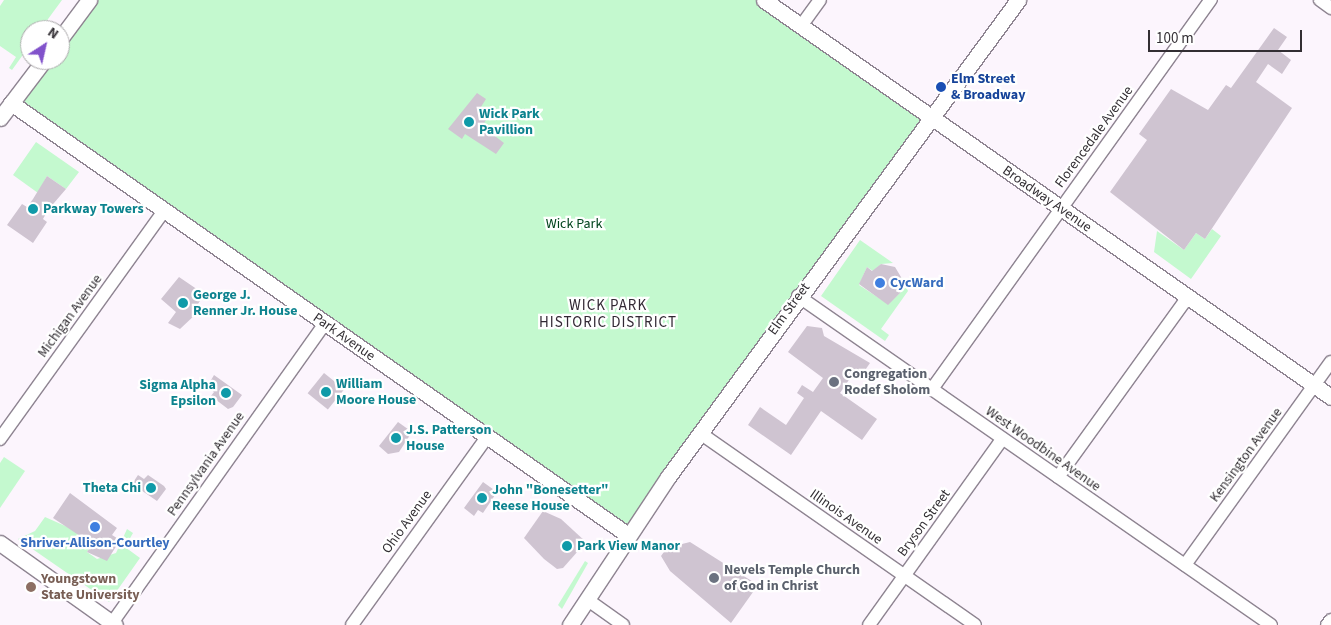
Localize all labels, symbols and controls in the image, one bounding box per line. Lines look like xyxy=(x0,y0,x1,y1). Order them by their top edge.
north arrow xyxy=(20,20,70,70)
scale bar xyxy=(1151,20,1305,52)
text: N xyxy=(43,23,63,44)
text: 100 m xyxy=(1156,28,1194,49)
place label: Elm Street & Broadway xyxy=(951,71,1025,104)
marker: Elm Street & Broadway xyxy=(935,81,947,93)
street label: Florencedale Avenue xyxy=(1051,83,1137,191)
place label: Wick Park Pavillion xyxy=(479,106,540,138)
marker: Wick Park Pavillion xyxy=(463,116,475,128)
street label: Broadway Avenue xyxy=(999,162,1095,236)
place label: Parkway Towers xyxy=(43,201,144,217)
marker: Parkway Towers xyxy=(27,203,39,215)
park label: Wick Park xyxy=(546,216,602,232)
street label: Michigan Avenue xyxy=(34,271,106,361)
place label: CycWard xyxy=(890,275,944,291)
marker: CycWard xyxy=(874,277,886,289)
street label: Elm Street xyxy=(764,280,814,338)
place label: George J. Renner Jr. House xyxy=(193,287,297,320)
district label: WICK PARK HISTORIC DISTRICT xyxy=(537,296,679,331)
marker: George J. Renner Jr. House xyxy=(177,297,189,309)
street label: Park Avenue xyxy=(310,309,378,365)
place label: Congregation Rodef Sholom xyxy=(844,366,930,398)
place label: William Moore House xyxy=(336,376,416,408)
marker: Congregation Rodef Sholom xyxy=(828,376,840,388)
place label: Sigma Alpha Epsilon xyxy=(139,377,216,410)
marker: William Moore House xyxy=(320,386,332,398)
marker: Sigma Alpha Epsilon xyxy=(220,387,232,399)
street label: West Woodbine Avenue xyxy=(982,403,1104,495)
street label: Kensington Avenue xyxy=(1206,405,1286,505)
street label: Pennsylvania Avenue xyxy=(164,409,248,519)
place label: J.S. Patterson House xyxy=(406,422,492,454)
marker: J.S. Patterson House xyxy=(390,432,402,444)
place label: Theta Chi xyxy=(83,480,141,496)
marker: Theta Chi xyxy=(145,482,157,494)
place label: John "Bonesetter" Reese House xyxy=(492,482,609,514)
street label: Illinois Avenue xyxy=(806,486,886,548)
street label: Bryson Street xyxy=(894,486,954,560)
street label: Ohio Avenue xyxy=(378,487,436,557)
marker: John "Bonesetter" Reese House xyxy=(476,492,488,504)
marker: Shriver-Allison-Courtley xyxy=(89,521,101,533)
place label: Shriver-Allison-Courtley xyxy=(20,535,170,551)
place label: Park View Manor xyxy=(577,538,680,554)
marker: Park View Manor xyxy=(561,540,573,552)
place label: Nevels Temple Church of God in Christ xyxy=(724,562,860,594)
place label: Youngstown State University xyxy=(41,571,140,604)
marker: Nevels Temple Church of God in Christ xyxy=(708,572,720,584)
marker: Youngstown State University xyxy=(25,581,37,593)

